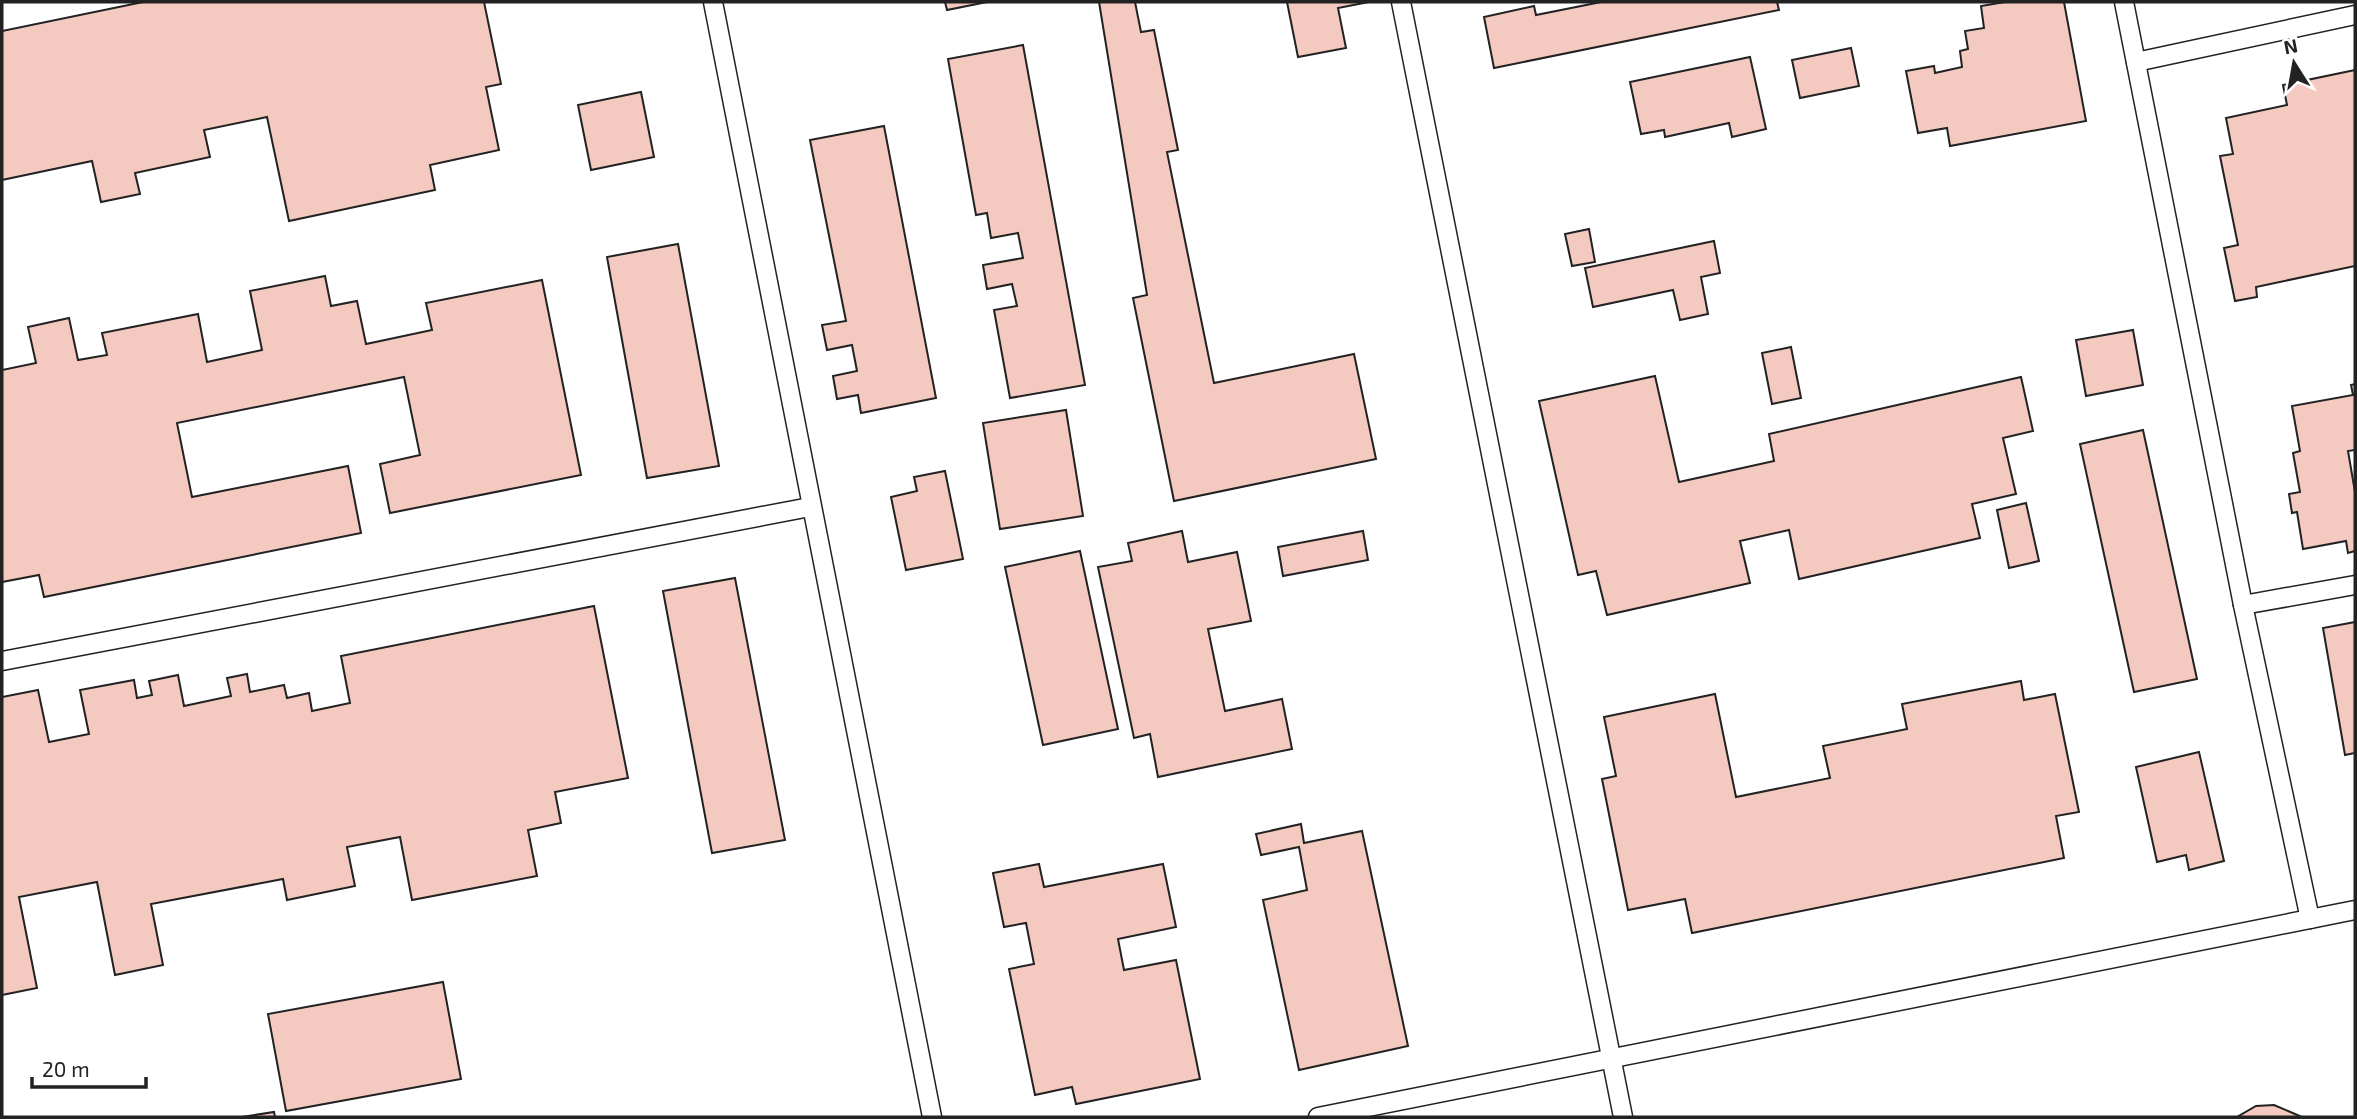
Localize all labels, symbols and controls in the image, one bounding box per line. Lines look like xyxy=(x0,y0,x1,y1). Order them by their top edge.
north arrow xyxy=(2259,28,2329,98)
text: N xyxy=(2282,33,2300,58)
scale bar xyxy=(32,1046,145,1090)
text: 20 m xyxy=(42,1056,90,1081)

